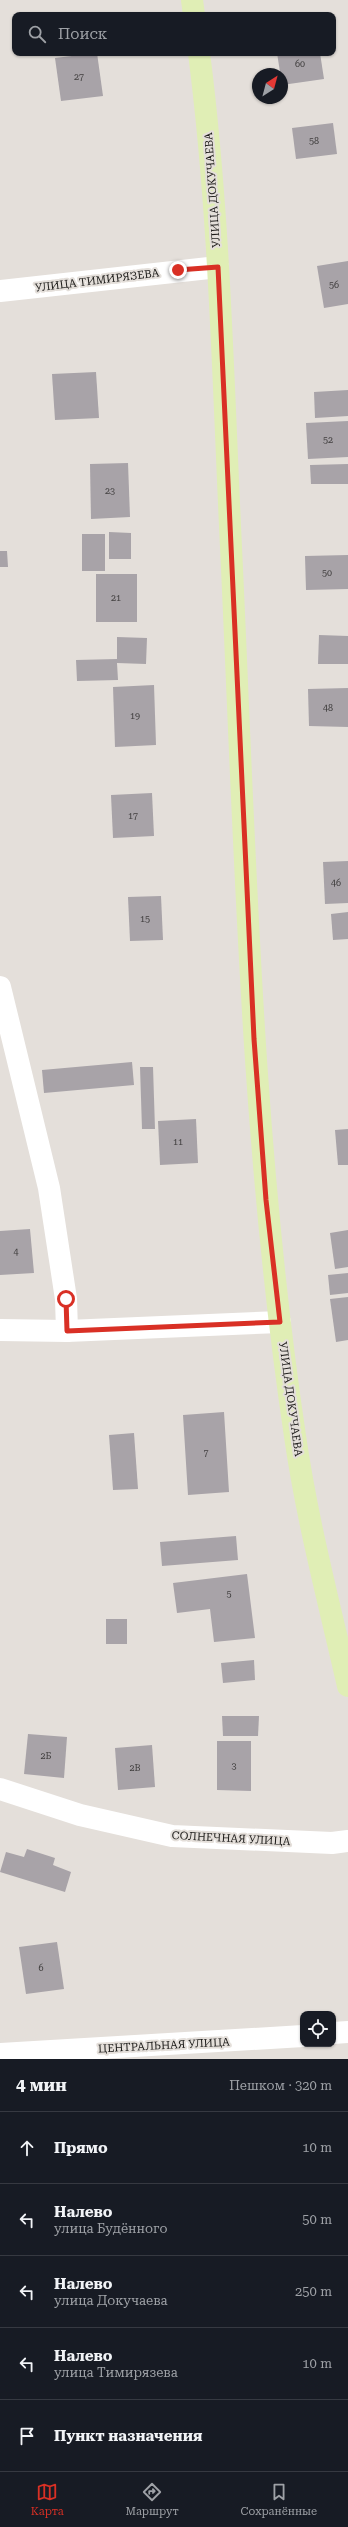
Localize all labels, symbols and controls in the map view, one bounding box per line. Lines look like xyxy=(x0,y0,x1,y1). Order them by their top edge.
search box xyxy=(12,12,336,56)
icon: search xyxy=(26,23,48,45)
text: Поиск xyxy=(58,25,107,43)
house number: 60 xyxy=(295,59,305,69)
north arrow xyxy=(252,68,288,104)
house number: 27 xyxy=(74,72,84,82)
street label: УЛИЦА ДОКУЧАЕВА xyxy=(202,131,223,248)
house number: 58 xyxy=(309,136,319,146)
route end xyxy=(169,261,187,279)
street label: УЛИЦА ТИМИРЯЗЕВА xyxy=(34,266,160,295)
house number: 56 xyxy=(329,280,339,290)
house number: 52 xyxy=(323,435,333,445)
house number: 23 xyxy=(105,486,115,496)
house number: 50 xyxy=(322,568,332,578)
house number: 21 xyxy=(111,593,121,603)
house number: 48 xyxy=(323,703,333,713)
house number: 19 xyxy=(130,711,140,721)
house number: 17 xyxy=(128,811,138,821)
house number: 46 xyxy=(331,878,341,888)
house number: 15 xyxy=(140,914,150,924)
house number: 11 xyxy=(173,1137,183,1147)
house number: 4 xyxy=(13,1247,19,1257)
route start xyxy=(57,1290,75,1308)
street label: УЛИЦА ДОКУЧАЕВА xyxy=(276,1341,305,1458)
house number: 7 xyxy=(203,1448,209,1458)
house number: 5 xyxy=(226,1589,232,1599)
house number: 2Б xyxy=(41,1751,52,1761)
house number: 3 xyxy=(231,1761,237,1771)
house number: 2В xyxy=(129,1763,141,1773)
street label: СОЛНЕЧНАЯ УЛИЦА xyxy=(171,1829,291,1848)
house number: 6 xyxy=(38,1963,44,1973)
map controls xyxy=(300,2011,336,2047)
button: locate xyxy=(300,2011,336,2047)
street label: ЦЕНТРАЛЬНАЯ УЛИЦА xyxy=(98,2036,231,2055)
text: 4 мин xyxy=(16,2075,67,2095)
text: Пешком · 320 m xyxy=(229,2078,332,2093)
icon: ahead xyxy=(16,2137,38,2159)
text: Прямо xyxy=(54,2139,108,2157)
text: 10 m xyxy=(302,2140,332,2155)
text: Налево xyxy=(54,2203,113,2221)
icon: left xyxy=(16,2209,38,2231)
text: 50 m xyxy=(302,2212,332,2227)
text: улица Будённого xyxy=(54,2221,167,2236)
text: Налево xyxy=(54,2275,113,2293)
icon: left xyxy=(16,2281,38,2303)
text: 250 m xyxy=(295,2284,332,2299)
text: улица Докучаева xyxy=(54,2293,168,2308)
text: Налево xyxy=(54,2347,113,2365)
icon: left xyxy=(16,2353,38,2375)
text: 10 m xyxy=(302,2356,332,2371)
text: улица Тимирязева xyxy=(54,2365,178,2380)
icon: arrive xyxy=(16,2425,38,2447)
text: Пункт назначения xyxy=(54,2427,202,2445)
tab: Карта xyxy=(31,2481,64,2518)
tab: Маршрут xyxy=(126,2481,179,2518)
tab: Сохранённые xyxy=(241,2481,317,2518)

